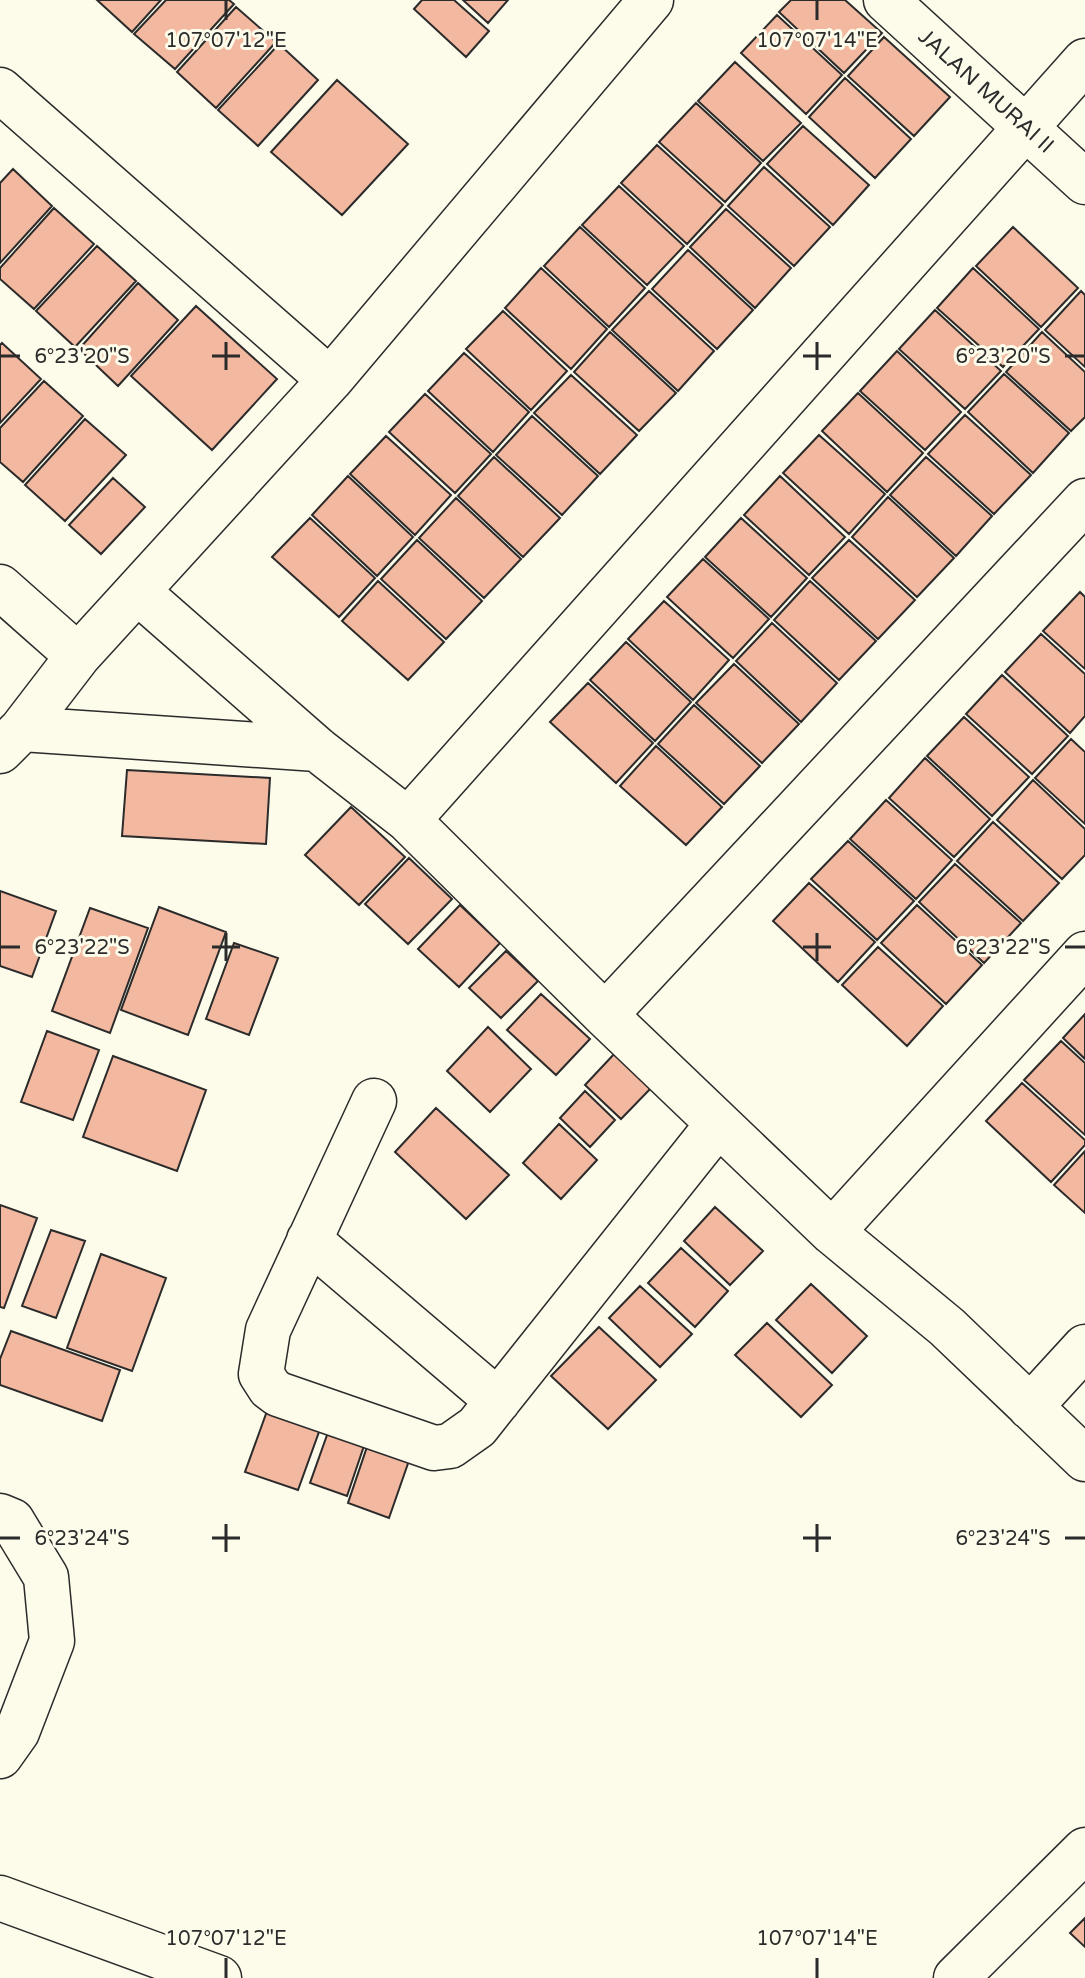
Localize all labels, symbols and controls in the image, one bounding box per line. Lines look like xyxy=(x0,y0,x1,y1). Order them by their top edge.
street label: JALAN MURAI II xyxy=(913,23,1059,159)
text: 107°07'12"E xyxy=(165,29,287,53)
text: 107°07'14"E xyxy=(756,29,878,53)
text: 6°23'20"S xyxy=(34,345,130,369)
text: 6°23'20"S xyxy=(955,345,1051,369)
text: 6°23'22"S xyxy=(34,936,130,960)
text: 6°23'22"S xyxy=(955,936,1051,960)
text: 6°23'24"S xyxy=(34,1527,130,1551)
text: 6°23'24"S xyxy=(955,1527,1051,1551)
text: 107°07'12"E xyxy=(165,1927,287,1951)
text: 107°07'14"E xyxy=(756,1927,878,1951)

